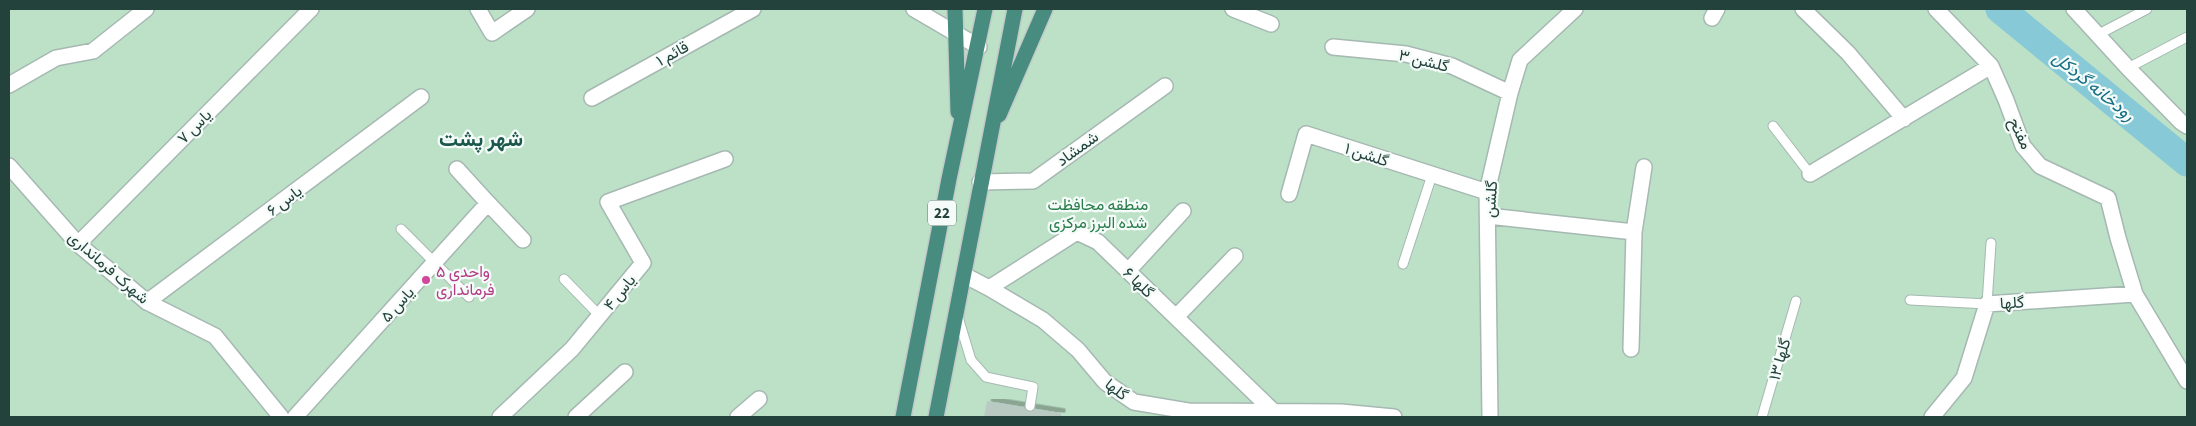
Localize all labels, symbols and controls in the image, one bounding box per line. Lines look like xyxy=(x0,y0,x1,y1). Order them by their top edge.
street label: قائم ۱ xyxy=(652,36,693,72)
street label: گلشن ۳ xyxy=(1396,44,1451,78)
water label: رودخانه گردکل xyxy=(2047,45,2140,127)
street label: یاس ۷ xyxy=(173,105,217,149)
street label: مفتح xyxy=(2003,114,2037,153)
district label: شهر پشت xyxy=(439,124,523,154)
street label: شمشاد xyxy=(1052,126,1103,172)
street label: گلشن ۱ xyxy=(1342,138,1392,172)
street label: یاس ۶ xyxy=(262,180,307,221)
street label: گلشن xyxy=(1479,180,1503,218)
park label: منطقه محافظت شده البرز مرکزی xyxy=(1048,194,1148,234)
road number: 22 xyxy=(928,200,956,226)
street label: شهرک فرمانداری xyxy=(63,226,154,309)
place label: ۵ واحدی فرمانداری xyxy=(436,261,495,301)
street label: گلها ۶ xyxy=(1118,263,1159,303)
street label: یاس ۴ xyxy=(599,270,641,315)
marker: ۵ واحدی فرمانداری xyxy=(420,274,432,286)
street label: یاس ۵ xyxy=(376,282,420,327)
street label: گلها xyxy=(1999,291,2025,315)
street label: گلها ۱۳ xyxy=(1764,336,1796,383)
street label: گلها xyxy=(1100,374,1133,406)

